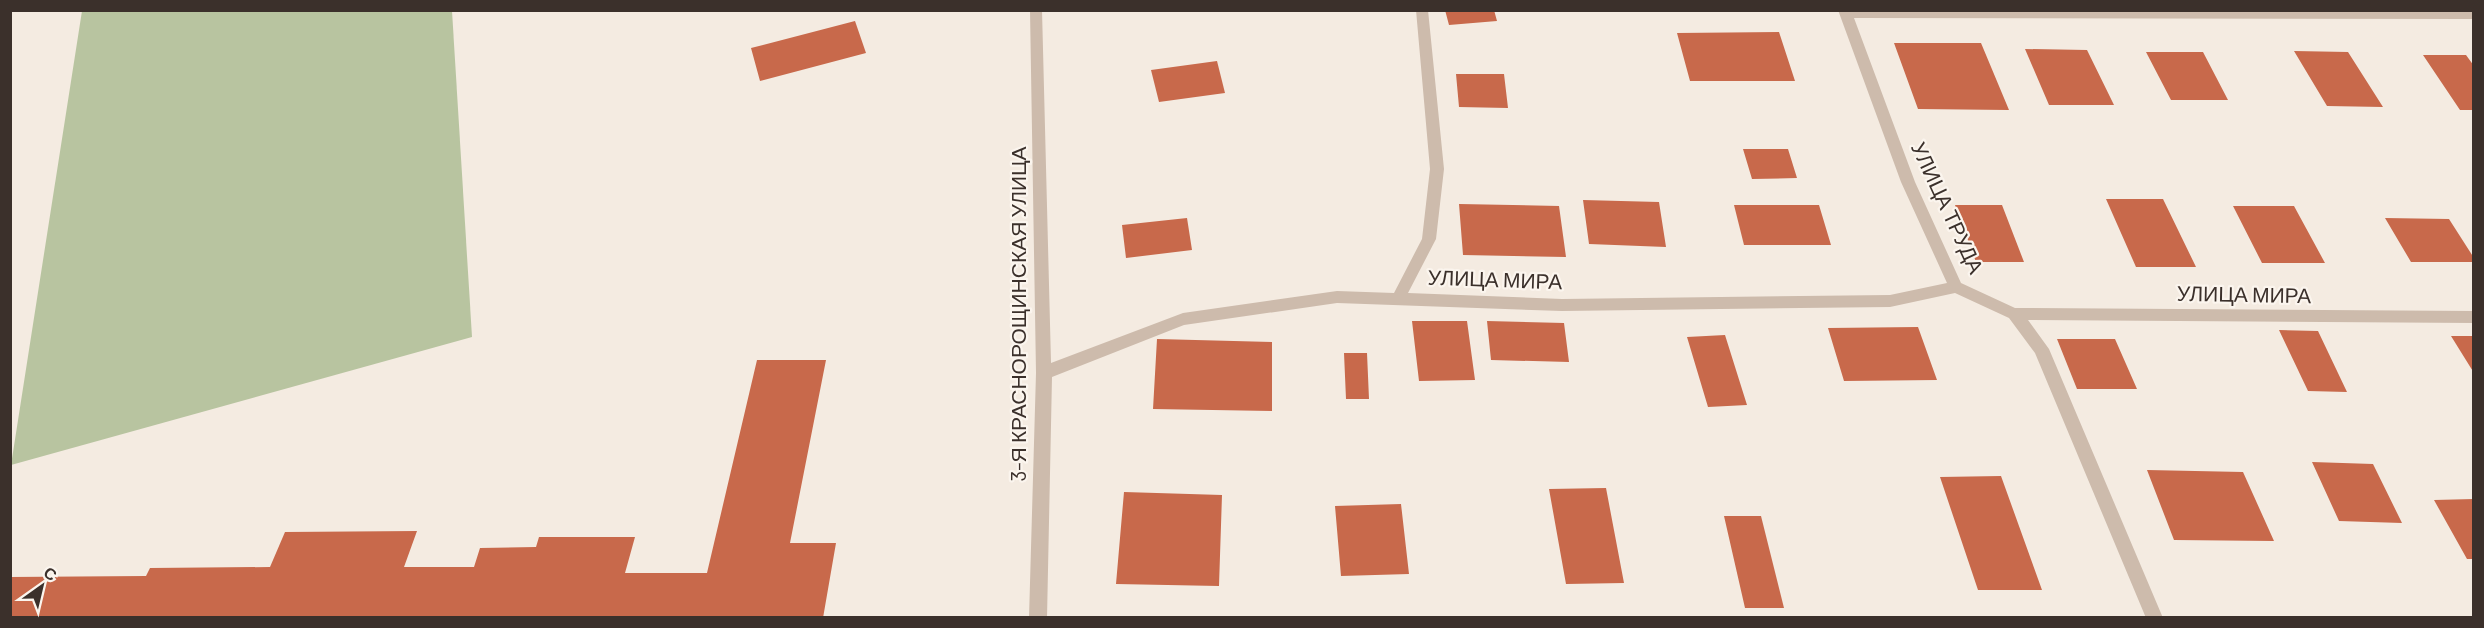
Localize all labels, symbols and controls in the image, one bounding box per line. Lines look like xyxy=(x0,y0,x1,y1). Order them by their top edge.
street label: УЛИЦА ТРУДА xyxy=(1907,138,1990,277)
street label: 3-Я КРАСНОРОЩИНСКАЯ УЛИЦА xyxy=(1005,146,1030,482)
street label: УЛИЦА МИРА xyxy=(1427,264,1563,293)
street label: УЛИЦА МИРА xyxy=(2177,280,2311,307)
north arrow xyxy=(12,556,72,616)
text: С xyxy=(41,562,61,585)

